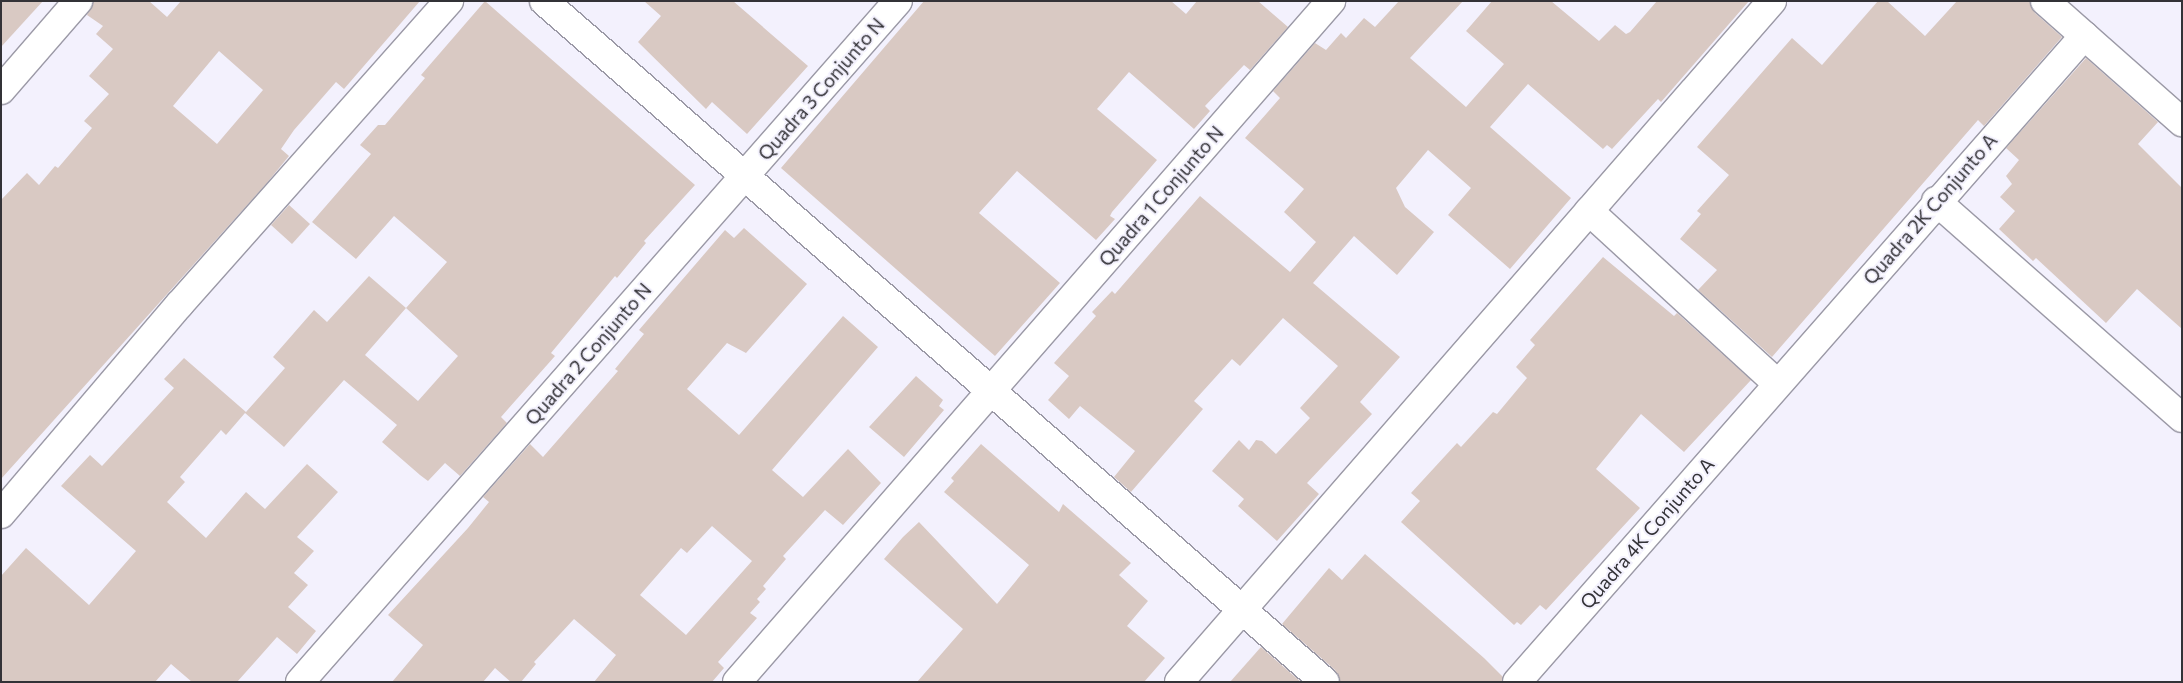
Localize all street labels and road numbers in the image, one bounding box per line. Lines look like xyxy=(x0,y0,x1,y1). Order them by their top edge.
street label: Quadra 3 Conjunto N xyxy=(753,13,889,165)
street label: Quadra 1 Conjunto N xyxy=(1094,121,1228,271)
street label: Quadra 2K Conjunto A xyxy=(1858,129,2002,289)
street label: Quadra 2 Conjunto N xyxy=(520,278,656,430)
street label: Quadra 4K Conjunto A xyxy=(1575,453,1719,613)

